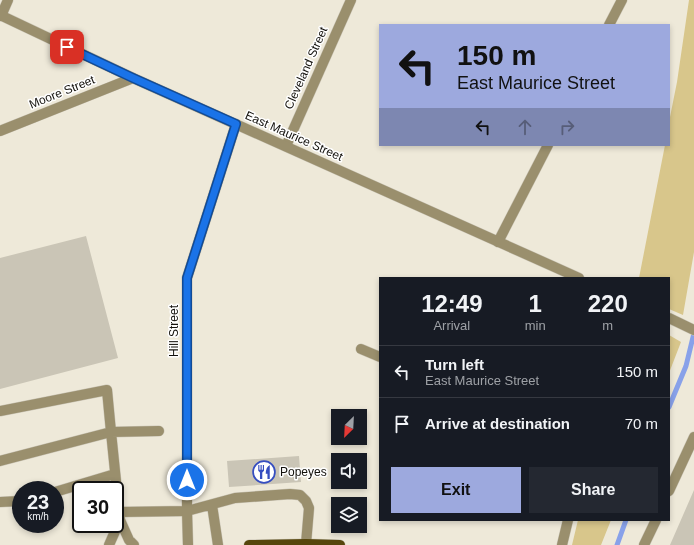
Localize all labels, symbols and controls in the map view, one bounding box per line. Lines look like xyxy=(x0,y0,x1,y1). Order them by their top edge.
street label: Cleveland Street xyxy=(282,24,331,111)
pin xyxy=(50,30,84,64)
icon: arrive xyxy=(56,36,78,58)
icon: left xyxy=(391,40,443,92)
text: 150 m xyxy=(457,40,536,71)
street label: Moore Street xyxy=(27,72,97,111)
text: East Maurice Street xyxy=(457,73,615,93)
street label: East Maurice Street xyxy=(243,108,346,164)
icon: left xyxy=(472,116,494,138)
icon: ahead xyxy=(514,116,536,138)
icon: right xyxy=(556,116,578,138)
text: 12:49 xyxy=(421,290,483,317)
text: 1 xyxy=(528,290,542,317)
text: 220 xyxy=(588,290,628,317)
street label: Hill Street xyxy=(167,304,181,357)
text: Arrival xyxy=(433,318,470,333)
text: min xyxy=(525,318,546,333)
text: m xyxy=(602,318,613,333)
text: Turn left xyxy=(425,356,484,373)
icon: left xyxy=(391,361,413,383)
text: 150 m xyxy=(616,363,658,380)
text: East Maurice Street xyxy=(425,373,539,388)
north arrow xyxy=(331,409,367,445)
map controls xyxy=(331,409,367,533)
icon: arrive xyxy=(391,413,413,435)
text: Arrive at destination xyxy=(425,415,570,432)
text: 70 m xyxy=(625,415,658,432)
button: sound xyxy=(331,453,367,489)
position arrow xyxy=(166,459,208,501)
restaurant icon: Popeyes xyxy=(251,459,277,485)
place label: Popeyes xyxy=(280,465,327,479)
button: Exit xyxy=(391,467,521,513)
button: Share xyxy=(529,467,658,513)
speed limit sign: 30 xyxy=(72,481,124,533)
text: 23 xyxy=(27,491,49,513)
button: layers xyxy=(331,497,367,533)
text: km/h xyxy=(27,511,49,522)

